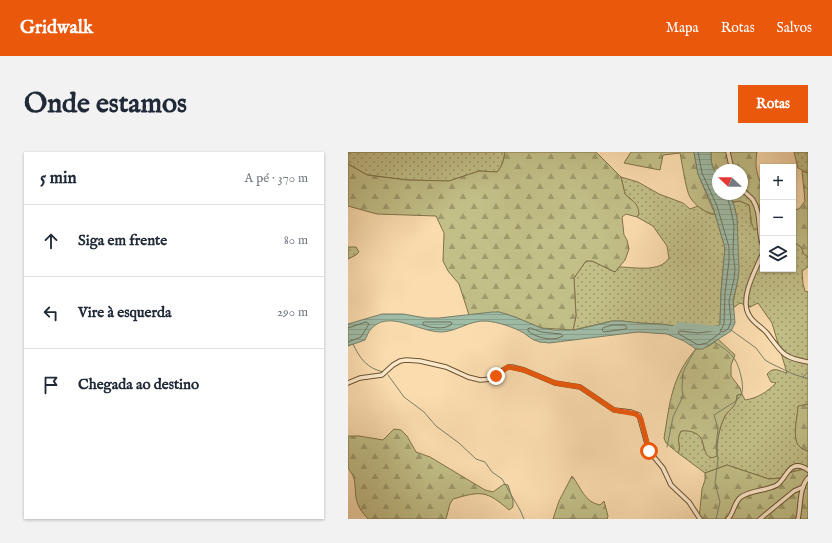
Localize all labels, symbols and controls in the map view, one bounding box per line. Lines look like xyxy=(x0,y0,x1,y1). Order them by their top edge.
text: Gridwalk xyxy=(20,16,93,40)
text: Mapa xyxy=(666,19,699,37)
text: Rotas xyxy=(721,19,755,37)
text: Salvos xyxy=(777,19,812,37)
button: Rotas xyxy=(738,85,808,123)
text: Onde estamos xyxy=(24,87,187,122)
north arrow xyxy=(712,164,748,200)
map controls xyxy=(760,164,796,272)
button: + xyxy=(760,164,796,200)
text: 5 min xyxy=(40,168,77,189)
text: A pé · 370 m xyxy=(245,170,308,187)
button: − xyxy=(760,200,796,236)
icon: ahead xyxy=(40,230,62,252)
text: Siga em frente xyxy=(78,231,167,250)
text: 80 m xyxy=(284,232,308,249)
button: layers xyxy=(760,236,796,272)
icon: left xyxy=(40,302,62,324)
text: Vire à esquerda xyxy=(78,303,171,322)
text: 290 m xyxy=(277,304,308,321)
route end xyxy=(487,367,505,385)
icon: arrive xyxy=(40,374,62,396)
text: Chegada ao destino xyxy=(78,375,199,394)
route start xyxy=(640,442,658,460)

